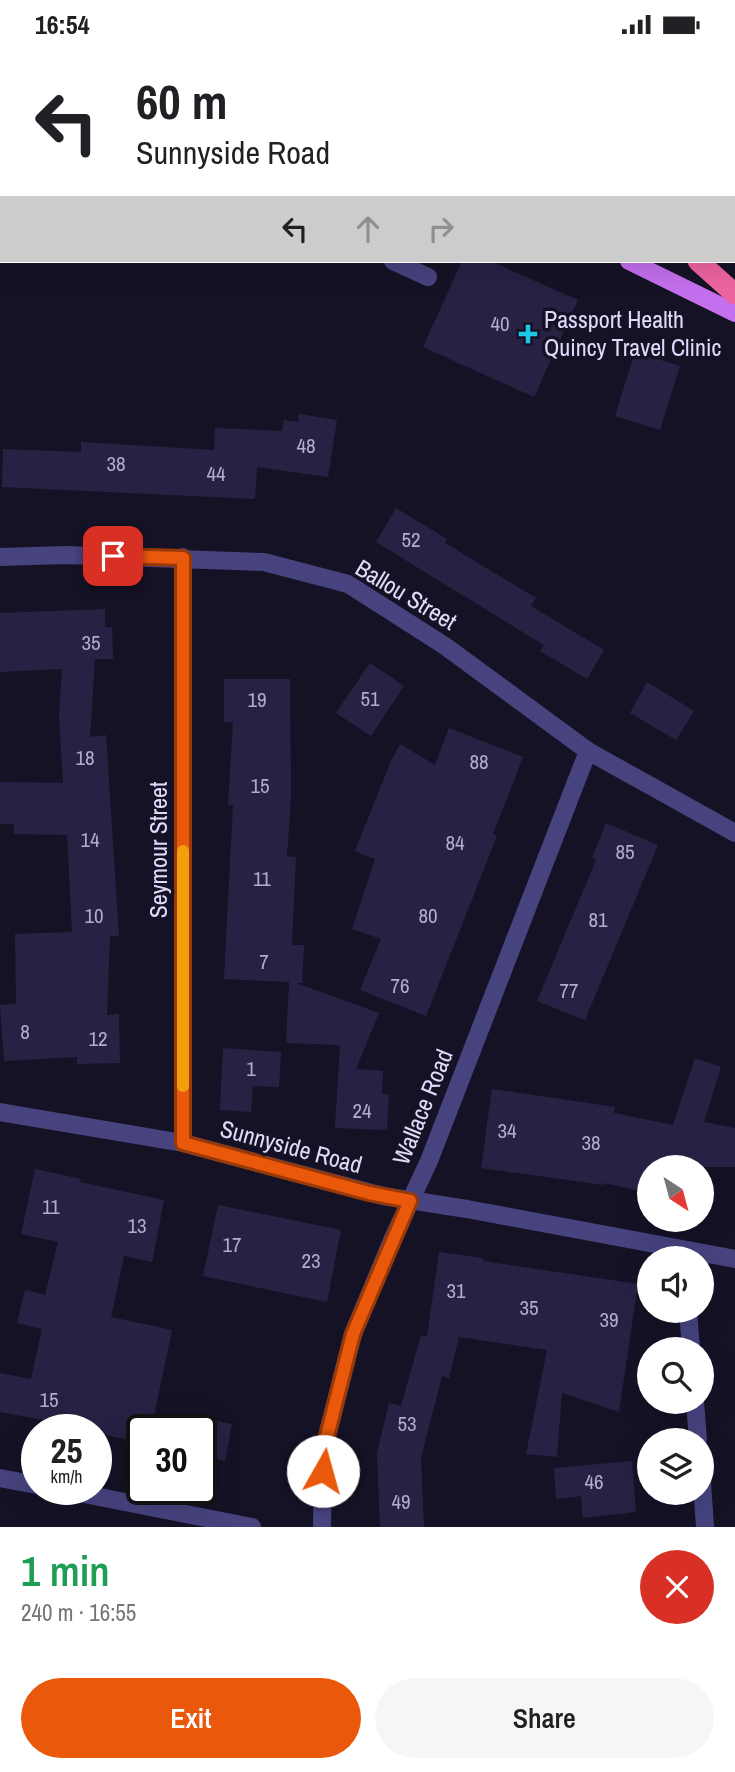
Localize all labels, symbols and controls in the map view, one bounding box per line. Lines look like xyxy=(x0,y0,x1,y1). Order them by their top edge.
text: 16:54 xyxy=(35,7,90,42)
text: 60 m xyxy=(136,68,228,134)
icon: left xyxy=(21,77,112,168)
text: Sunnyside Road xyxy=(136,131,330,174)
icon: left xyxy=(276,210,314,248)
icon: ahead xyxy=(349,210,387,248)
icon: right xyxy=(422,210,460,248)
place label: Passport Health Quincy Travel Clinic xyxy=(544,303,721,363)
house number: 40 xyxy=(490,309,510,338)
marker: Passport Health Quincy Travel Clinic xyxy=(518,324,538,344)
house number: 48 xyxy=(296,431,316,460)
house number: 38 xyxy=(106,449,126,478)
house number: 44 xyxy=(206,459,226,488)
house number: 52 xyxy=(401,525,421,554)
pin xyxy=(83,526,143,586)
icon: arrive xyxy=(94,537,132,575)
street label: Ballou Street xyxy=(350,551,463,637)
house number: 35 xyxy=(81,628,101,657)
house number: 51 xyxy=(360,684,380,713)
house number: 19 xyxy=(247,685,267,714)
house number: 18 xyxy=(75,743,95,772)
house number: 88 xyxy=(469,747,489,776)
house number: 15 xyxy=(250,771,270,800)
street label: Seymour Street xyxy=(142,781,174,918)
house number: 14 xyxy=(80,825,100,854)
house number: 84 xyxy=(445,828,465,857)
house number: 85 xyxy=(615,837,635,866)
house number: 11 xyxy=(253,864,271,893)
house number: 10 xyxy=(84,901,104,930)
house number: 80 xyxy=(418,901,438,930)
house number: 81 xyxy=(588,905,608,934)
house number: 7 xyxy=(259,947,269,976)
house number: 76 xyxy=(390,971,410,1000)
house number: 77 xyxy=(559,976,579,1005)
house number: 8 xyxy=(20,1017,30,1046)
house number: 12 xyxy=(88,1024,108,1053)
street label: Wallace Road xyxy=(384,1044,460,1169)
house number: 1 xyxy=(246,1054,256,1083)
house number: 24 xyxy=(352,1096,372,1125)
street label: Sunnyside Road xyxy=(217,1112,366,1180)
house number: 34 xyxy=(497,1116,517,1145)
house number: 38 xyxy=(581,1128,601,1157)
north arrow xyxy=(637,1155,714,1232)
map controls xyxy=(637,1155,714,1505)
house number: 11 xyxy=(42,1192,60,1221)
house number: 13 xyxy=(127,1211,147,1240)
house number: 17 xyxy=(222,1230,242,1259)
house number: 23 xyxy=(301,1246,321,1275)
button: sound xyxy=(637,1246,714,1323)
house number: 31 xyxy=(446,1276,466,1305)
house number: 35 xyxy=(519,1293,539,1322)
house number: 39 xyxy=(599,1305,619,1334)
button: search xyxy=(637,1337,714,1414)
house number: 15 xyxy=(39,1385,59,1414)
house number: 53 xyxy=(397,1409,417,1438)
speed limit sign: 30 xyxy=(126,1414,217,1505)
text: 25 xyxy=(51,1427,82,1474)
button: layers xyxy=(637,1428,714,1505)
position arrow xyxy=(286,1434,360,1508)
text: km/h xyxy=(51,1464,83,1489)
house number: 46 xyxy=(584,1467,604,1496)
house number: 49 xyxy=(391,1487,411,1516)
text: 1 min xyxy=(21,1543,110,1599)
button: close xyxy=(640,1550,714,1624)
text: 240 m · 16:55 xyxy=(21,1597,136,1628)
button: Exit xyxy=(21,1678,361,1758)
button: Share xyxy=(375,1678,714,1758)

